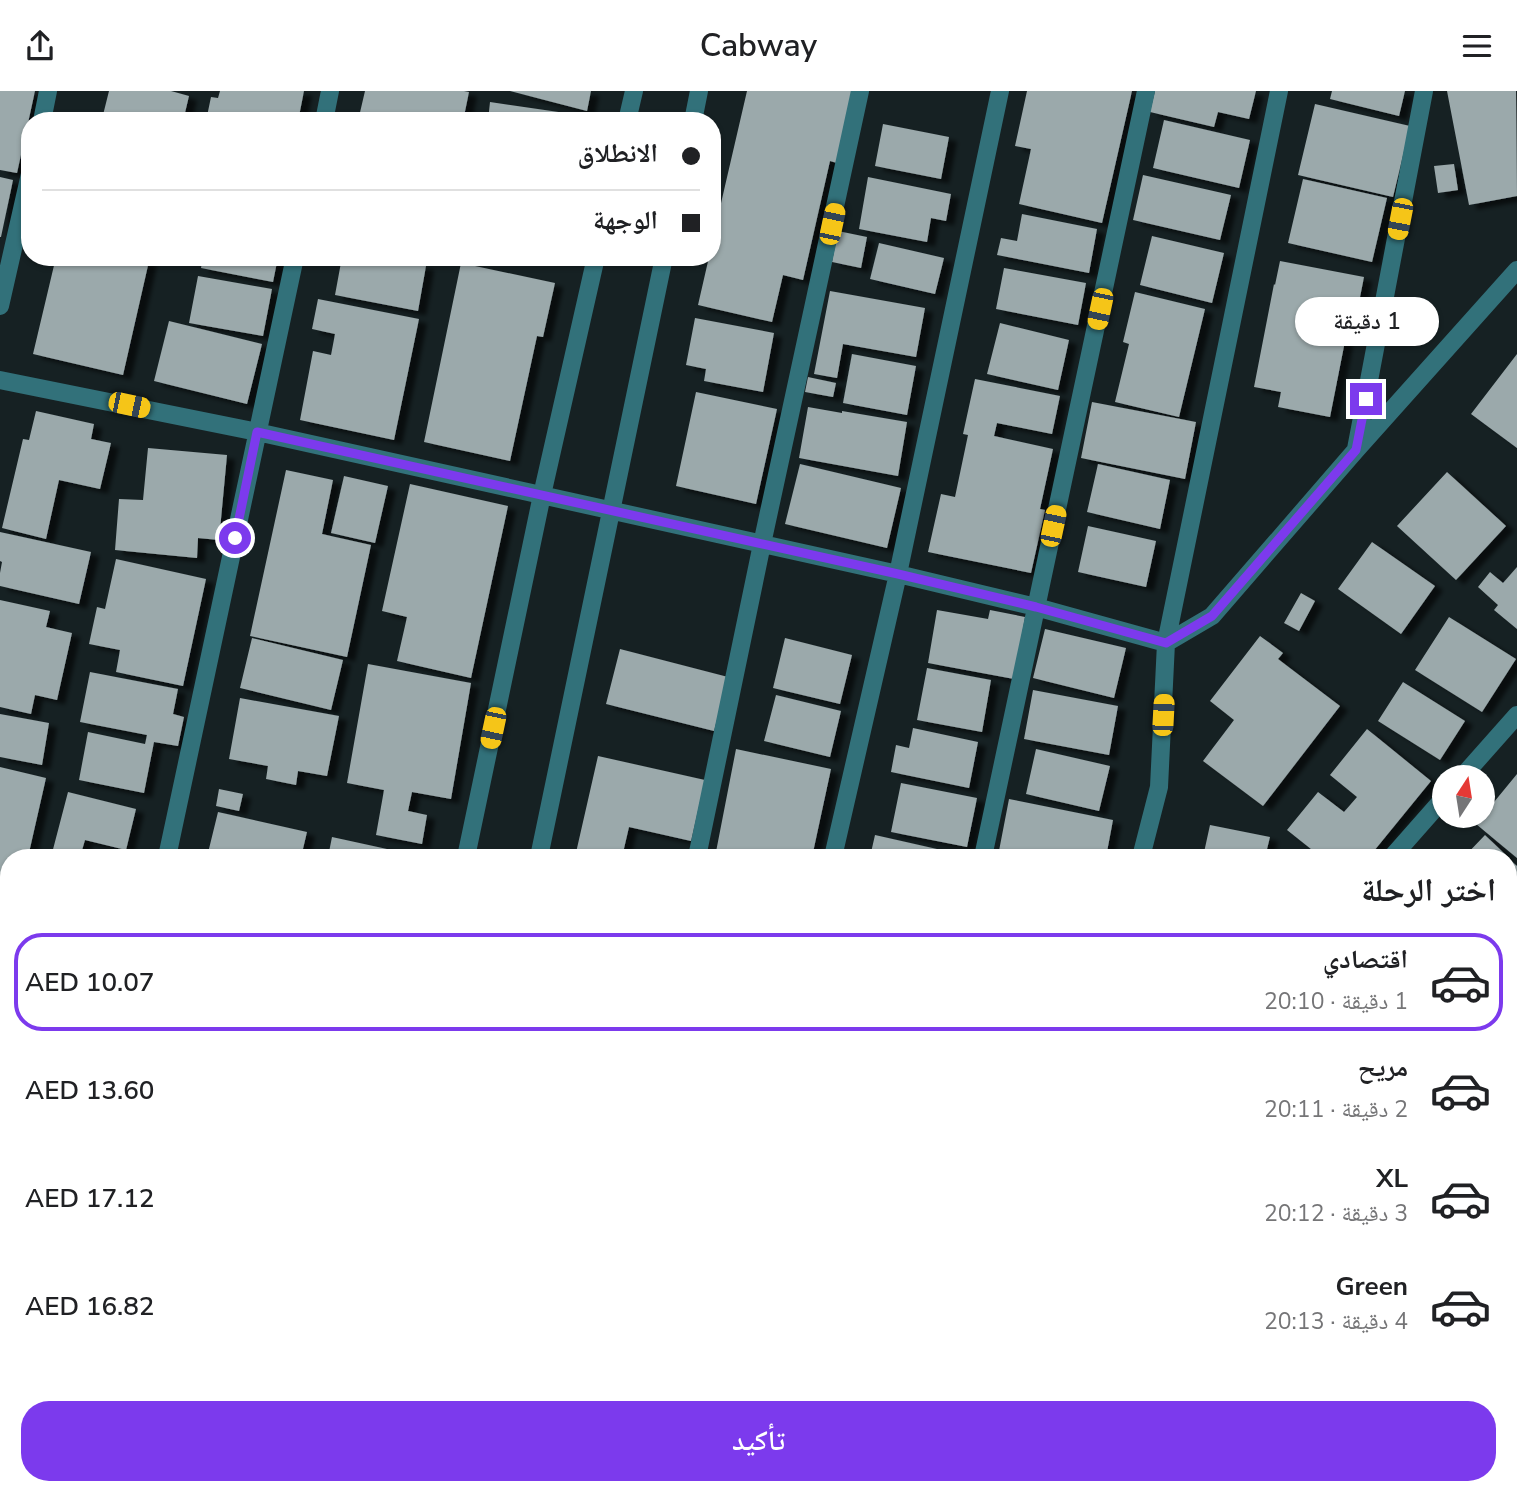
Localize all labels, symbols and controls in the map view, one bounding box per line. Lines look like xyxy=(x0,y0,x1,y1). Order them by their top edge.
text: Cabway xyxy=(700,24,817,67)
icon: share xyxy=(21,27,59,65)
icon: menu xyxy=(1458,27,1496,65)
text: الانطلاق xyxy=(578,136,658,171)
car xyxy=(1386,196,1415,242)
car xyxy=(818,201,847,247)
text: الوجهة xyxy=(593,203,658,238)
car xyxy=(1086,286,1115,332)
callout: 1 دقيقة xyxy=(1294,297,1438,347)
text: 1 دقيقة xyxy=(1333,306,1401,337)
route end xyxy=(1350,383,1382,415)
car xyxy=(107,390,152,420)
car xyxy=(1039,503,1068,549)
route start xyxy=(219,522,251,554)
car xyxy=(1152,693,1175,737)
car xyxy=(479,705,508,751)
north arrow xyxy=(1432,765,1494,828)
map controls xyxy=(1432,765,1495,828)
text: اختر الرحلة xyxy=(1361,869,1496,912)
text: اقتصادي xyxy=(1323,942,1408,977)
icon: car xyxy=(1429,951,1492,1014)
text: AED 10.07 xyxy=(25,965,154,1000)
text: 1 دقيقة · 20:10 xyxy=(1264,986,1408,1017)
text: مريح xyxy=(1358,1050,1408,1085)
icon: car xyxy=(1429,1059,1492,1122)
text: AED 13.60 xyxy=(25,1073,154,1108)
text: 2 دقيقة · 20:11 xyxy=(1264,1094,1408,1125)
text: XL xyxy=(1376,1161,1408,1196)
icon: car xyxy=(1429,1167,1492,1230)
text: AED 17.12 xyxy=(25,1181,154,1216)
text: 3 دقيقة · 20:12 xyxy=(1264,1198,1408,1229)
text: Green xyxy=(1335,1269,1408,1304)
icon: car xyxy=(1429,1275,1492,1338)
text: AED 16.82 xyxy=(25,1289,154,1324)
text: 4 دقيقة · 20:13 xyxy=(1264,1306,1408,1337)
button: تأكيد xyxy=(21,1401,1496,1481)

